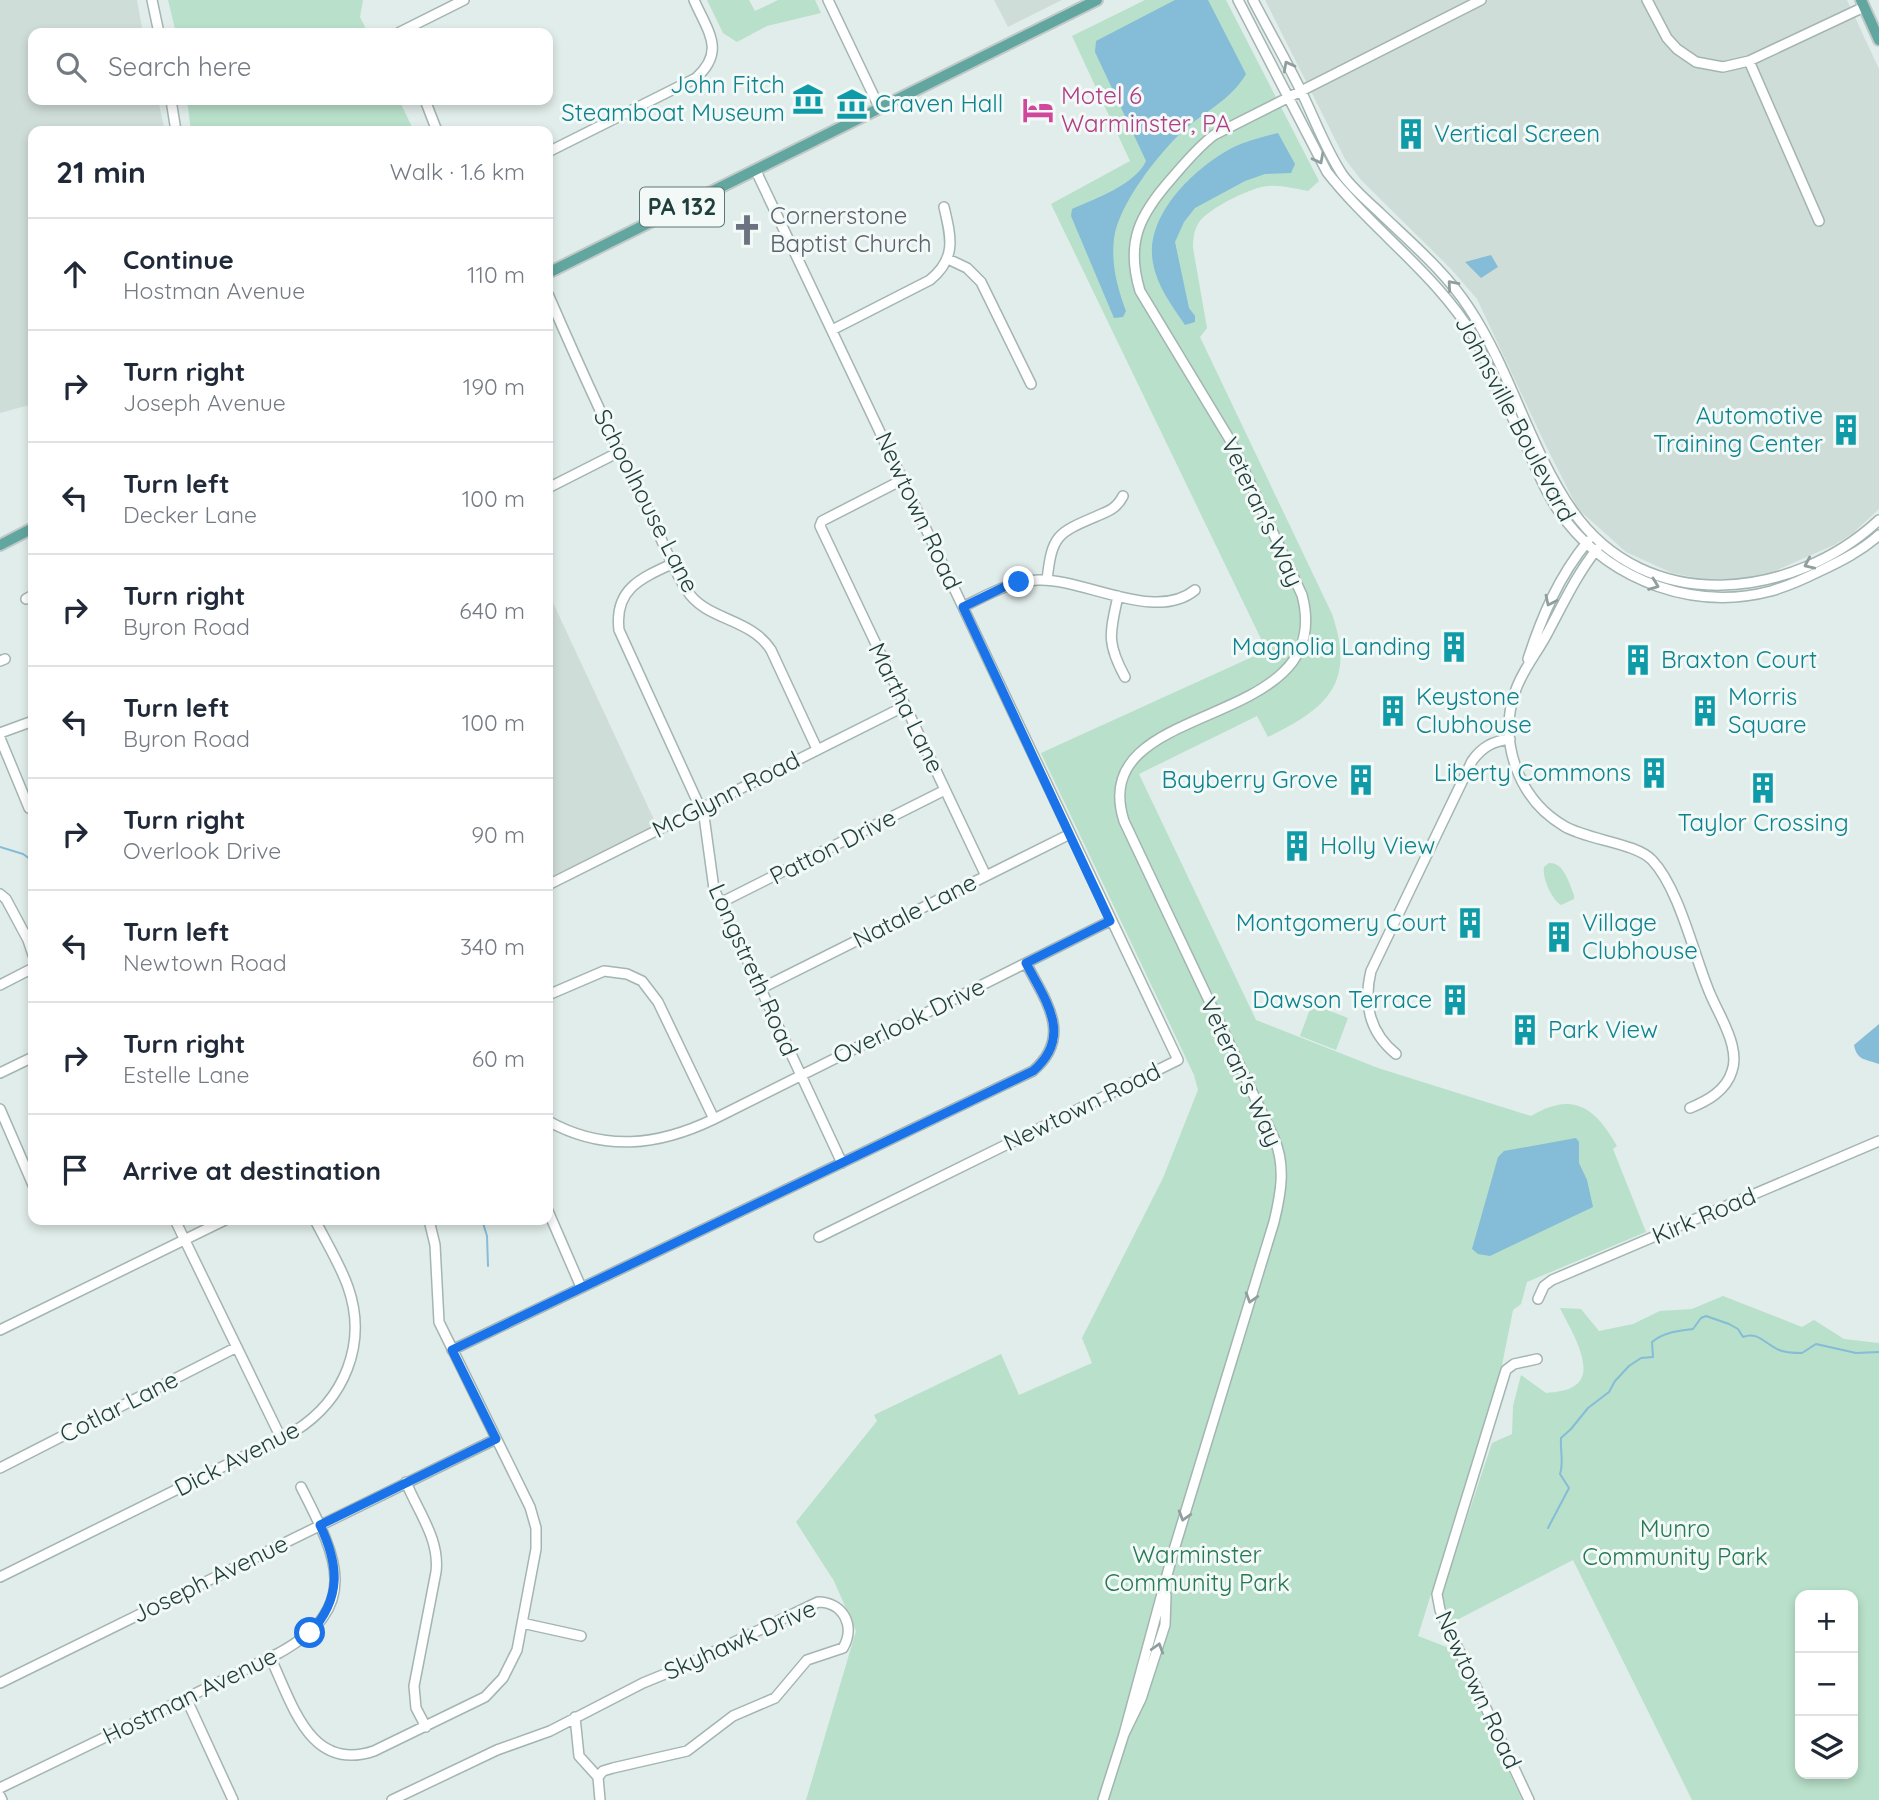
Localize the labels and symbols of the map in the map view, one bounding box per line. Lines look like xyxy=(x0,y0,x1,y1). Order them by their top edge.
one-way arrow xyxy=(1283,61,1296,74)
place label: John Fitch Steamboat Museum xyxy=(561,69,785,127)
place label: Motel 6 Warminster, PA xyxy=(1061,80,1231,138)
museum icon: John Fitch Steamboat Museum xyxy=(791,82,825,116)
museum icon: Craven Hall xyxy=(835,87,869,121)
place label: Craven Hall xyxy=(875,88,1003,118)
hotel icon: Motel 6 Warminster, PA xyxy=(1021,93,1055,127)
building icon: Vertical Screen xyxy=(1394,117,1428,151)
place label: Vertical Screen xyxy=(1434,118,1600,148)
one-way arrow xyxy=(1311,151,1325,164)
road number: PA 132 xyxy=(640,188,724,227)
place label: Cornerstone Baptist Church xyxy=(770,200,932,258)
church icon: Cornerstone Baptist Church xyxy=(730,213,764,247)
one-way arrow xyxy=(1448,280,1460,293)
street label: Johnsville Boulevard xyxy=(1449,311,1583,527)
place label: Automotive Training Center xyxy=(1653,400,1823,458)
street label: Schoolhouse Lane xyxy=(588,404,706,597)
building icon: Automotive Training Center xyxy=(1829,413,1863,447)
street label: Newtown Road xyxy=(869,427,969,594)
street label: Veteran's Way xyxy=(1215,432,1311,591)
one-way arrow xyxy=(1804,556,1816,570)
route end xyxy=(1003,566,1034,597)
one-way arrow xyxy=(1647,577,1659,591)
one-way arrow xyxy=(1545,594,1559,606)
building icon: Magnolia Landing xyxy=(1437,630,1471,664)
place label: Magnolia Landing xyxy=(1232,631,1431,661)
street label: Martha Lane xyxy=(862,638,951,778)
building icon: Braxton Court xyxy=(1621,643,1655,677)
place label: Braxton Court xyxy=(1661,644,1817,674)
place label: Keystone Clubhouse xyxy=(1416,681,1532,739)
place label: Morris Square xyxy=(1728,681,1807,739)
building icon: Keystone Clubhouse xyxy=(1376,694,1410,728)
building icon: Morris Square xyxy=(1688,694,1722,728)
street label: McGlynn Road xyxy=(647,744,804,844)
building icon: Liberty Commons xyxy=(1637,756,1671,790)
place label: Liberty Commons xyxy=(1434,757,1631,787)
building icon: Bayberry Grove xyxy=(1344,763,1378,797)
place label: Bayberry Grove xyxy=(1162,764,1338,794)
building icon: Taylor Crossing xyxy=(1746,771,1780,805)
street label: Patton Drive xyxy=(764,802,901,891)
place label: Taylor Crossing xyxy=(1677,807,1849,837)
building icon: Holly View xyxy=(1280,829,1314,863)
place label: Holly View xyxy=(1320,830,1435,860)
street label: Natale Lane xyxy=(848,866,981,954)
street label: Longstreth Road xyxy=(703,879,805,1060)
building icon: Montgomery Court xyxy=(1453,906,1487,940)
place label: Montgomery Court xyxy=(1236,907,1447,937)
place label: Village Clubhouse xyxy=(1582,907,1698,965)
building icon: Village Clubhouse xyxy=(1542,920,1576,954)
street label: Overlook Drive xyxy=(828,970,989,1070)
building icon: Dawson Terrace xyxy=(1438,983,1472,1017)
place label: Dawson Terrace xyxy=(1252,984,1432,1014)
street label: Veteran's Way xyxy=(1194,992,1290,1151)
building icon: Park View xyxy=(1508,1013,1542,1047)
place label: Park View xyxy=(1548,1014,1658,1044)
street label: Newtown Road xyxy=(998,1055,1165,1157)
street label: Kirk Road xyxy=(1647,1180,1760,1250)
one-way arrow xyxy=(1244,1292,1259,1304)
street label: Cotlar Lane xyxy=(54,1363,183,1449)
street label: Dick Avenue xyxy=(169,1414,304,1502)
one-way arrow xyxy=(1178,1510,1193,1522)
park label: Munro Community Park xyxy=(1582,1513,1768,1571)
street label: Joseph Avenue xyxy=(127,1527,292,1629)
park label: Warminster Community Park xyxy=(1104,1539,1290,1597)
street label: Skyhawk Drive xyxy=(659,1592,820,1686)
street label: Newtown Road xyxy=(1429,1606,1529,1773)
route start xyxy=(294,1617,325,1648)
street label: Hostman Avenue xyxy=(98,1640,282,1750)
one-way arrow xyxy=(1149,1642,1164,1654)

